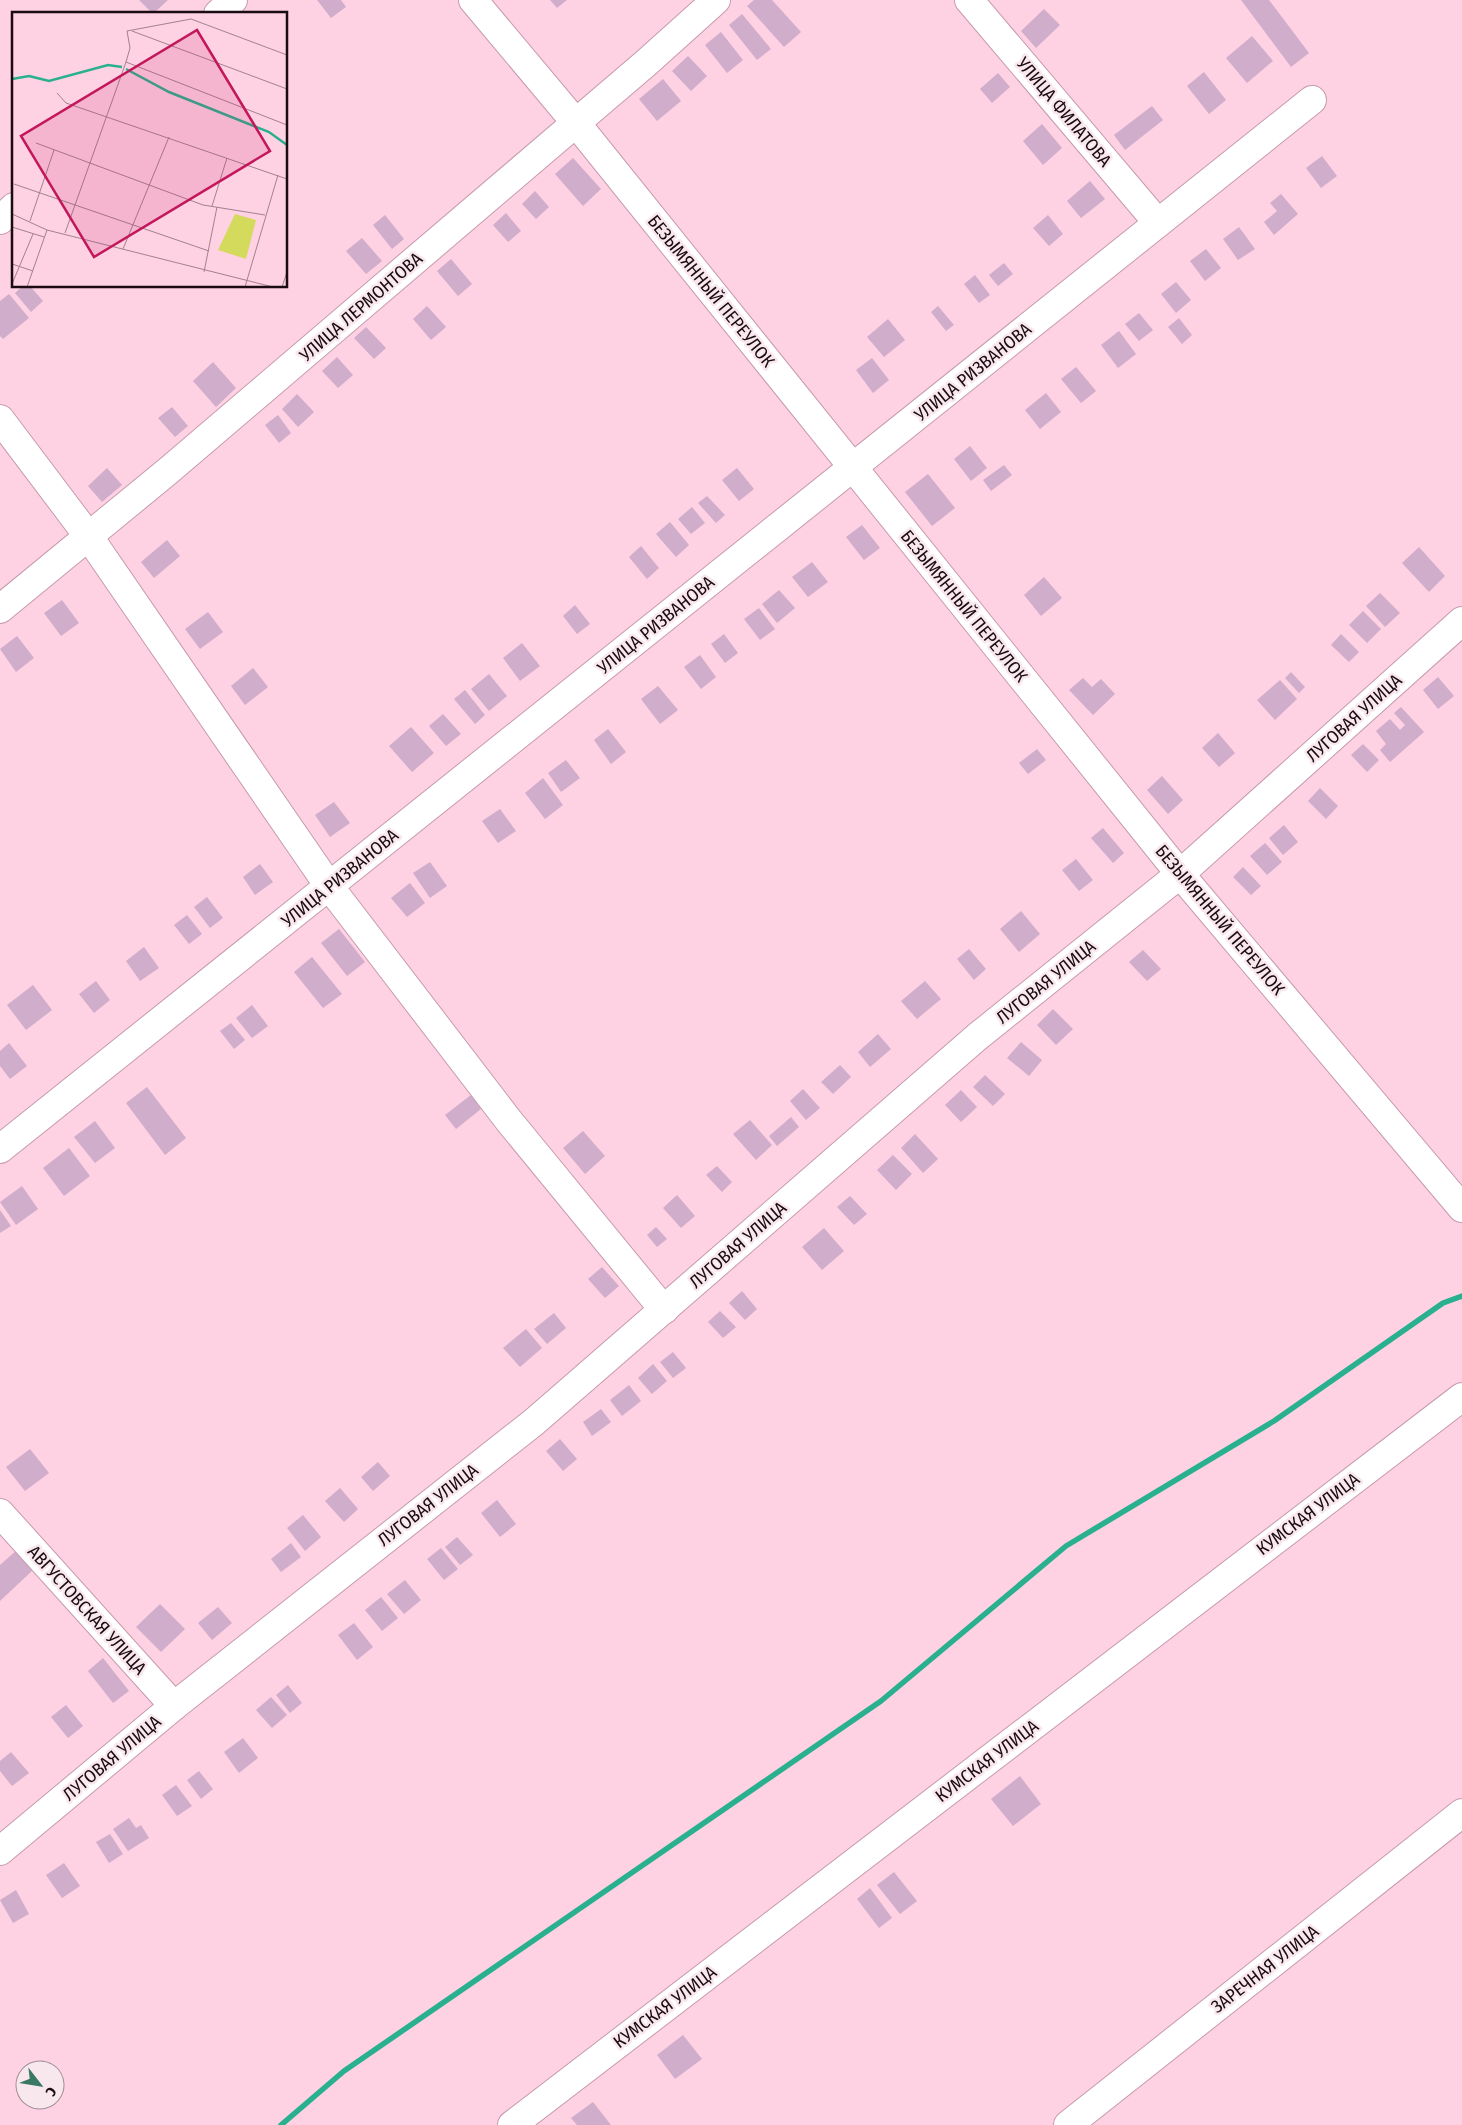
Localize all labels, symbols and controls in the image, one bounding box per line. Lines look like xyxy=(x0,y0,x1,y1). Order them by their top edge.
inset map xyxy=(12,12,288,288)
street label: УЛИЦА ФИЛАТОВА xyxy=(1011,52,1116,172)
street label: БЕЗЫМЯННЫЙ ПЕРЕУЛОК xyxy=(643,210,779,372)
street label: УЛИЦА ЛЕРМОНТОВА xyxy=(294,247,427,367)
street label: УЛИЦА РИЗВАНОВА xyxy=(909,318,1036,426)
street label: БЕЗЫМЯННЫЙ ПЕРЕУЛОК xyxy=(896,525,1032,687)
street label: УЛИЦА РИЗВАНОВА xyxy=(592,571,719,679)
street label: ЛУГОВАЯ УЛИЦА xyxy=(1302,669,1407,767)
street label: УЛИЦА РИЗВАНОВА xyxy=(276,824,403,932)
street label: БЕЗЫМЯННЫЙ ПЕРЕУЛОК xyxy=(1151,840,1290,1000)
street label: ЛУГОВАЯ УЛИЦА xyxy=(992,935,1101,1029)
street label: ЛУГОВАЯ УЛИЦА xyxy=(685,1197,791,1293)
street label: ЛУГОВАЯ УЛИЦА xyxy=(373,1459,483,1551)
street label: КУМСКАЯ УЛИЦА xyxy=(1252,1468,1364,1560)
street label: АВГУСТОВСКАЯ УЛИЦА xyxy=(23,1541,151,1680)
street label: ЛУГОВАЯ УЛИЦА xyxy=(58,1710,166,1805)
street label: КУМСКАЯ УЛИЦА xyxy=(931,1715,1043,1807)
street label: ЗАРЕЧНАЯ УЛИЦА xyxy=(1207,1920,1324,2018)
street label: КУМСКАЯ УЛИЦА xyxy=(609,1961,721,2053)
north arrow xyxy=(15,2060,65,2110)
text: С xyxy=(41,2084,60,2100)

